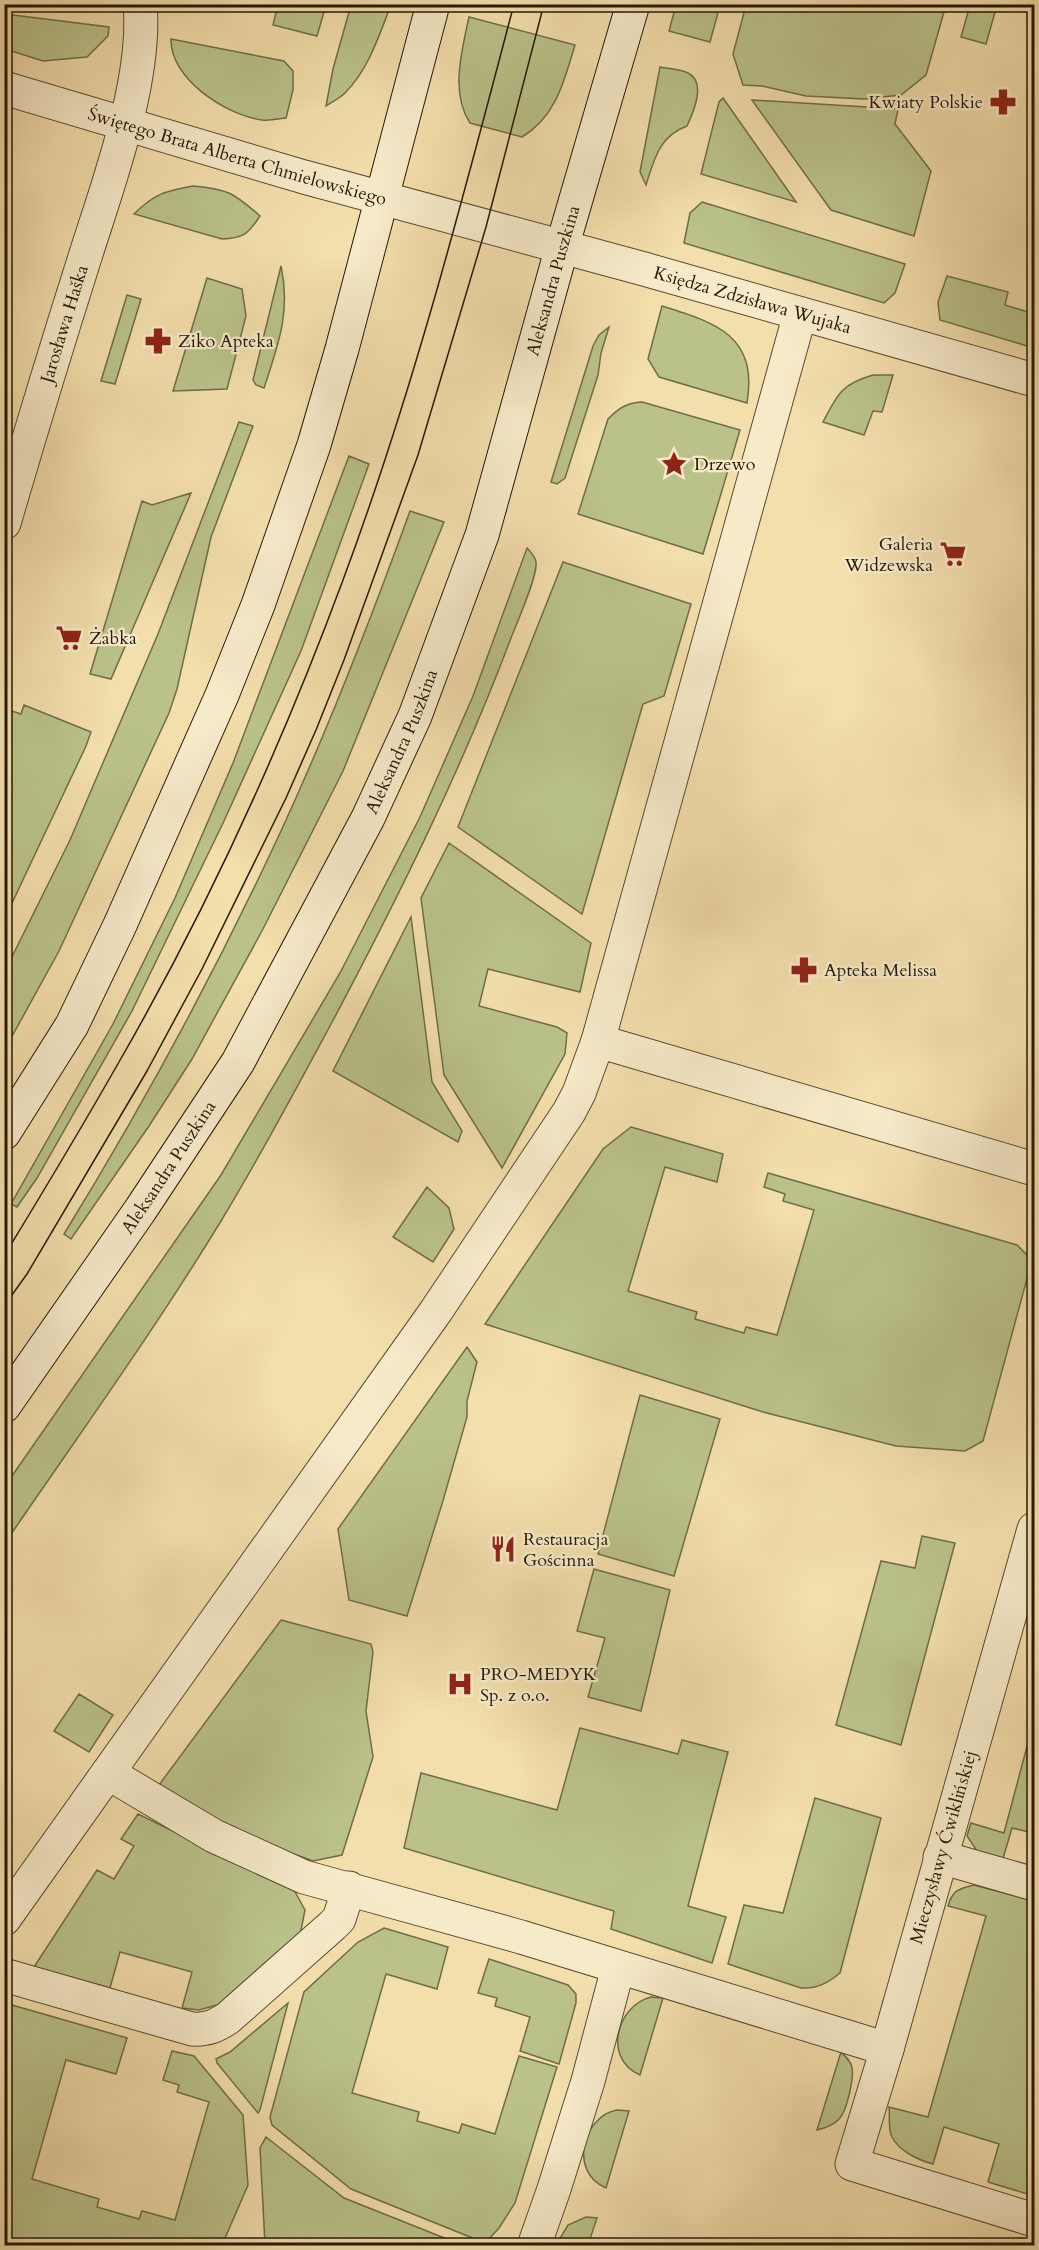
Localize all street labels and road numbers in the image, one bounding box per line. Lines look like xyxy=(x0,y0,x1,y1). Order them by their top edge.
street label: Świętego Brata Alberta Chmielowskiego xyxy=(85,102,390,212)
street label: Aleksandra Puszkina xyxy=(520,202,587,359)
street label: Księdza Zdzisława Wujaka xyxy=(651,260,854,340)
street label: Jarosława Haška xyxy=(34,262,95,389)
street label: Aleksandra Puszkina xyxy=(360,666,444,818)
street label: Aleksandra Puszkina xyxy=(115,1096,222,1239)
street label: Mieczysławy Ćwiklińskiej xyxy=(904,1747,983,1947)

